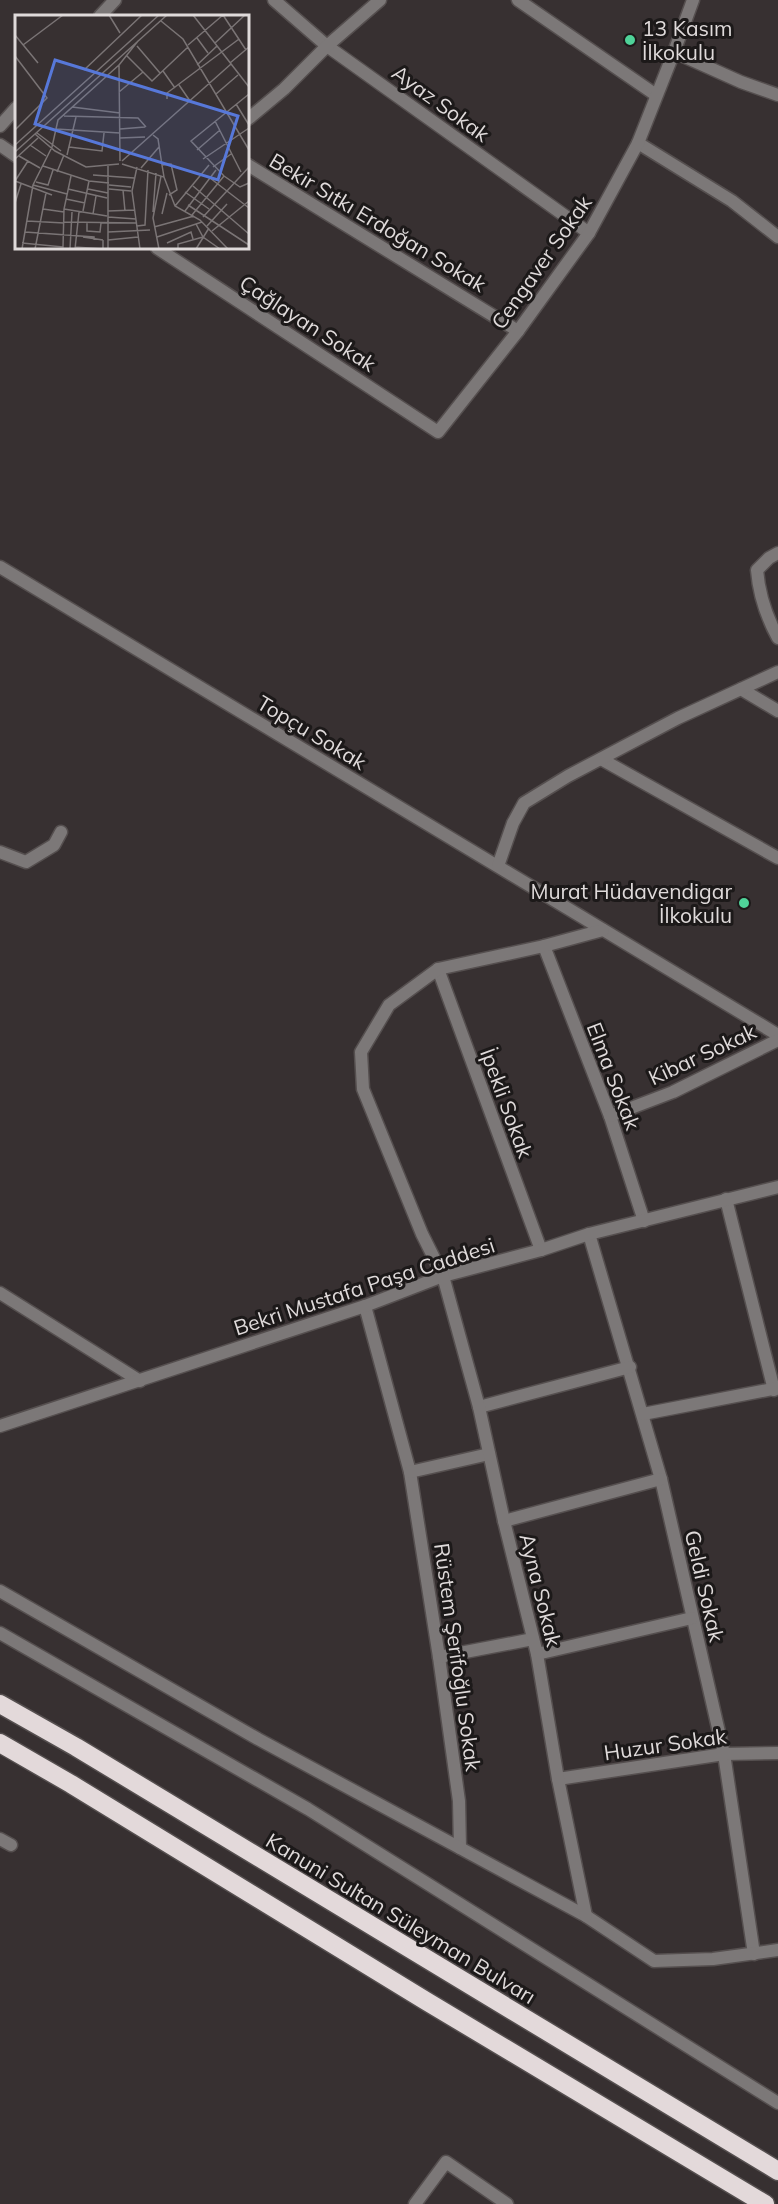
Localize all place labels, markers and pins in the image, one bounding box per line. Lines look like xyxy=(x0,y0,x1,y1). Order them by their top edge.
place label: 13 Kasım İlkokulu xyxy=(642,15,732,65)
marker: 13 Kasım İlkokulu xyxy=(623,33,637,47)
place label: Murat Hüdavendigar İlkokulu xyxy=(530,878,732,928)
marker: Murat Hüdavendigar İlkokulu xyxy=(737,896,751,910)

